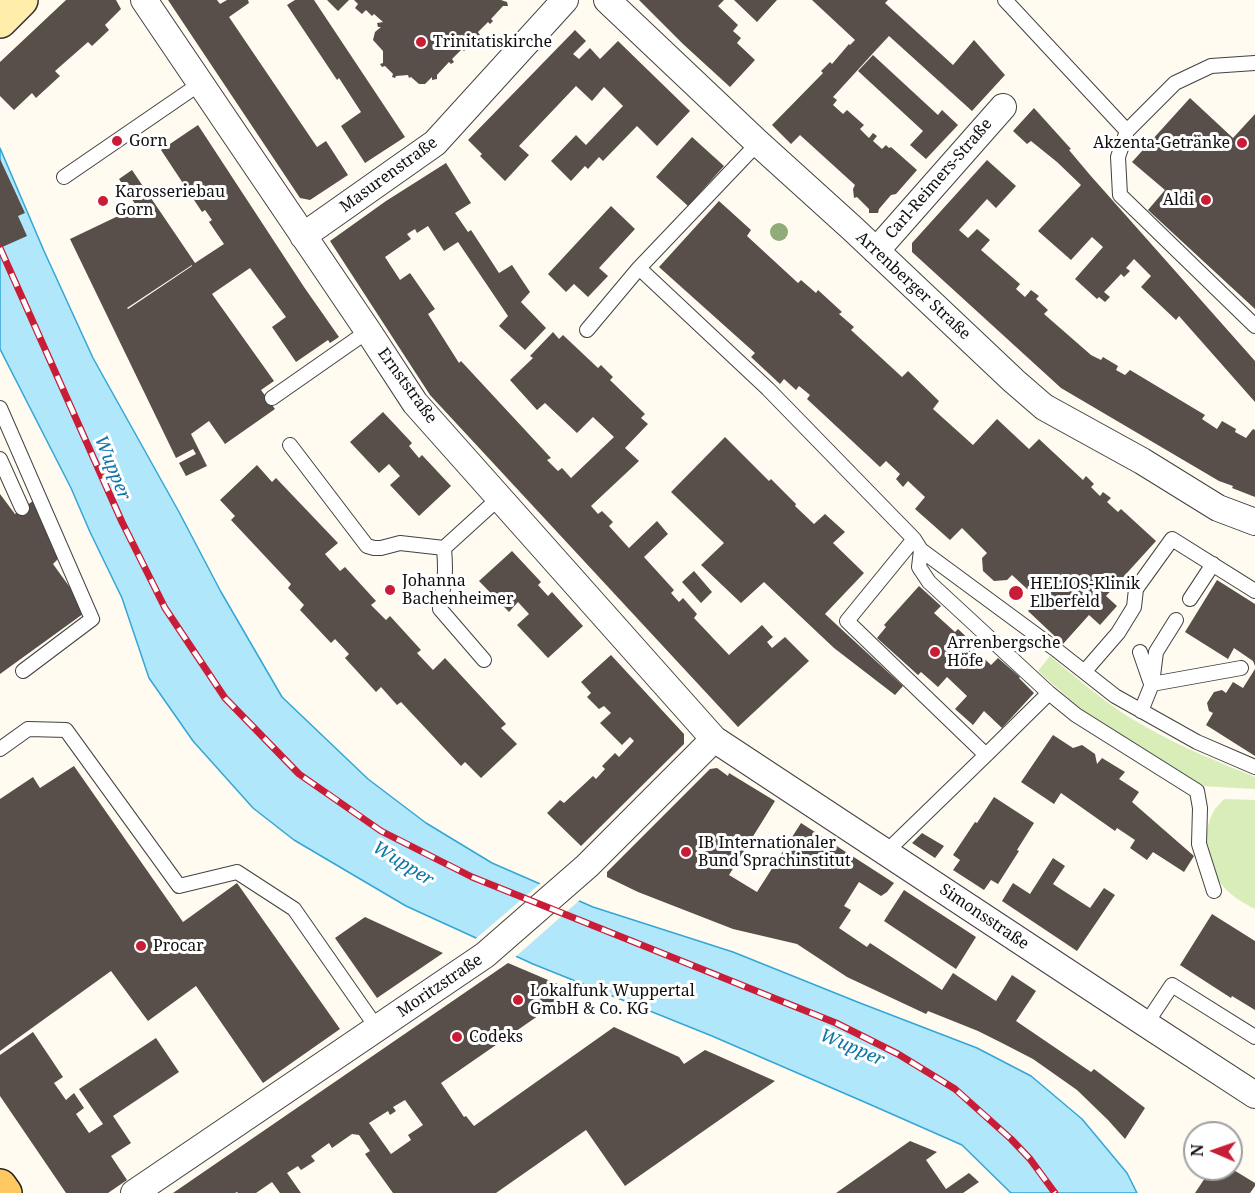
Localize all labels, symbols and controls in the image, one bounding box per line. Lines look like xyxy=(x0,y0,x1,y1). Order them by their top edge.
place label: Trinitatiskirche xyxy=(433,32,552,52)
marker: Trinitatiskirche xyxy=(414,35,428,49)
street label: Carl-Reimers-Straße xyxy=(881,115,997,243)
place label: Gorn xyxy=(129,131,168,151)
street label: Masurenstraße xyxy=(337,133,441,217)
place label: Akzenta-Getränke xyxy=(1093,133,1230,153)
marker: Gorn xyxy=(110,134,124,148)
marker: Akzenta-Getränke xyxy=(1235,136,1249,150)
place label: Karosseriebau Gorn xyxy=(115,182,225,220)
place label: Aldi xyxy=(1163,190,1194,210)
marker: Aldi xyxy=(1199,193,1213,207)
marker: Karosseriebau Gorn xyxy=(96,194,110,208)
street label: Arrenberger Straße xyxy=(852,228,974,344)
street label: Ernststraße xyxy=(373,344,441,428)
water label: Wupper xyxy=(89,433,135,503)
place label: Johanna Bachenheimer xyxy=(402,571,513,609)
place label: HELIOS-Klinik Elberfeld xyxy=(1030,574,1140,612)
marker: Johanna Bachenheimer xyxy=(383,583,397,597)
marker: HELIOS-Klinik Elberfeld xyxy=(1007,584,1025,602)
place label: Arrenbergsche Höfe xyxy=(947,633,1061,671)
marker: Arrenbergsche Höfe xyxy=(928,645,942,659)
place label: IB Internationaler Bund Sprachinstitut xyxy=(698,833,851,871)
water label: Wupper xyxy=(369,837,437,891)
marker: IB Internationaler Bund Sprachinstitut xyxy=(679,845,693,859)
street label: Simonsstraße xyxy=(936,880,1032,954)
place label: Procar xyxy=(153,936,204,956)
marker: Procar xyxy=(134,939,148,953)
street label: Moritzstraße xyxy=(394,950,486,1022)
place label: Lokalfunk Wuppertal GmbH & Co. KG xyxy=(530,981,695,1019)
marker: Lokalfunk Wuppertal GmbH & Co. KG xyxy=(511,993,525,1007)
water label: Wupper xyxy=(817,1025,887,1071)
place label: Codeks xyxy=(469,1027,523,1047)
marker: Codeks xyxy=(450,1030,464,1044)
north arrow xyxy=(1183,1121,1243,1181)
text: N xyxy=(1186,1144,1208,1157)

